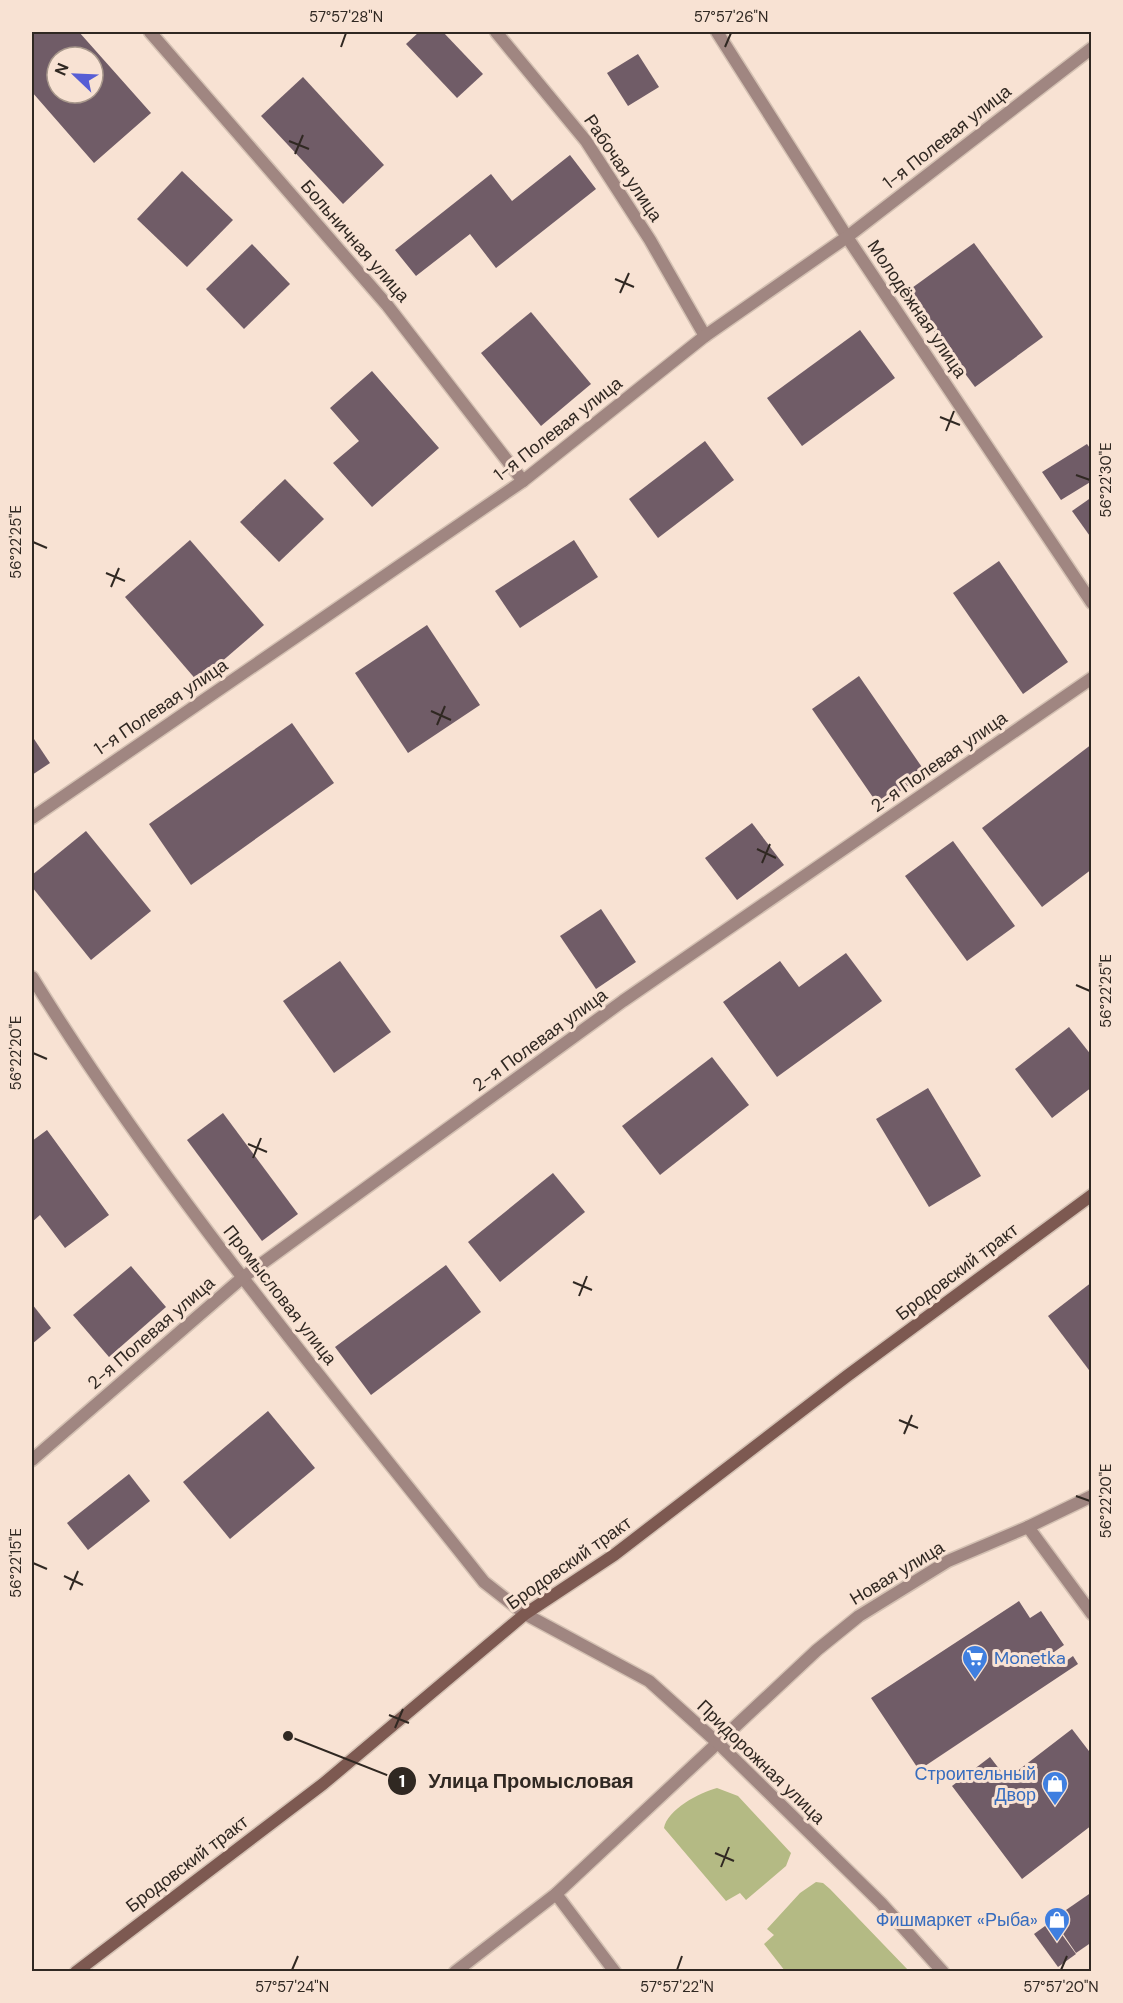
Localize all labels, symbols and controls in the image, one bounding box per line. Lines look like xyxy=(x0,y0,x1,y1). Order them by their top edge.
text: 57°57'28"N xyxy=(309,7,383,27)
text: 57°57'26"N xyxy=(694,7,768,27)
north arrow xyxy=(45,45,105,105)
text: N xyxy=(50,60,74,79)
street label: 1-я Полевая улица xyxy=(878,79,1017,195)
street label: Рабочая улица xyxy=(578,110,668,227)
street label: Больничная улица xyxy=(295,175,415,308)
street label: Молодёжная улица xyxy=(862,235,973,384)
street label: 1-я Полевая улица xyxy=(489,371,628,487)
text: 56°22'30"E xyxy=(1096,442,1116,518)
text: 56°22'25"E xyxy=(6,505,26,579)
street label: 1-я Полевая улица xyxy=(89,653,233,761)
street label: 2-я Полевая улица xyxy=(866,705,1013,818)
text: 56°22'25"E xyxy=(1096,954,1116,1028)
street label: 2-я Полевая улица xyxy=(468,982,613,1097)
text: 56°22'20"E xyxy=(6,1016,26,1090)
street label: Бродовский тракт xyxy=(891,1218,1023,1326)
street label: Промысловая улица xyxy=(218,1220,343,1371)
street label: 2-я Полевая улица xyxy=(82,1270,220,1395)
text: 56°22'20"E xyxy=(1096,1464,1116,1538)
street label: Бродовский тракт xyxy=(502,1511,636,1615)
text: 56°22'15"E xyxy=(6,1528,26,1598)
street label: Новая улица xyxy=(845,1535,950,1611)
supermarket icon: Monetka xyxy=(960,1643,990,1681)
place label: Monetka xyxy=(994,1646,1066,1670)
street label: Придорожная улица xyxy=(692,1695,831,1830)
callout: Улица Промысловая xyxy=(387,1762,646,1800)
place label: Строительный Двор xyxy=(914,1762,1036,1807)
text: Улица Промысловая xyxy=(428,1768,634,1794)
text: 1 xyxy=(399,1769,405,1793)
shop icon: Строительный Двор xyxy=(1040,1769,1070,1807)
street label: Бродовский тракт xyxy=(121,1810,253,1918)
shop icon: Фишмаркет «Рыба» xyxy=(1042,1905,1072,1943)
place label: Фишмаркет «Рыба» xyxy=(876,1908,1038,1932)
text: 57°57'24"N xyxy=(255,1977,329,1997)
text: 57°57'22"N xyxy=(640,1977,714,1997)
text: 57°57'20"N xyxy=(1023,1977,1099,1997)

